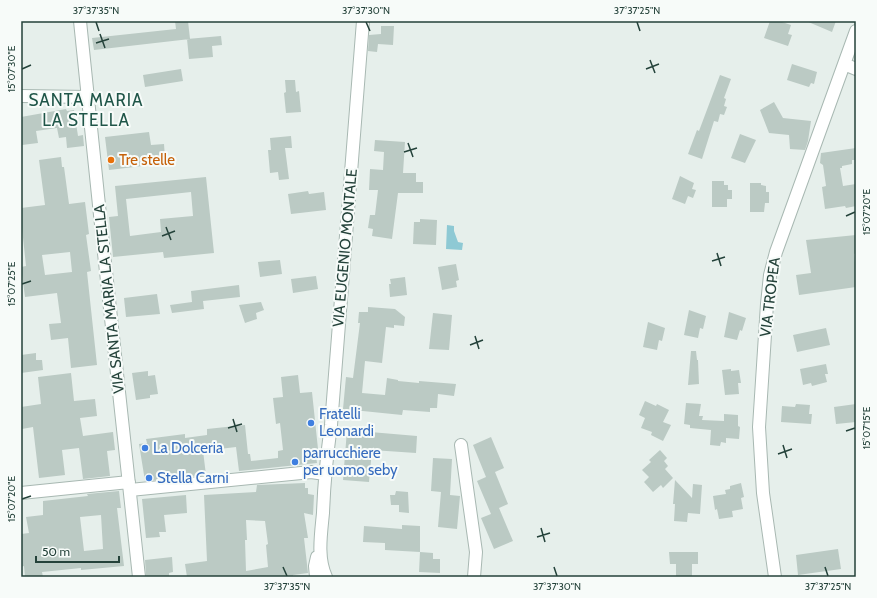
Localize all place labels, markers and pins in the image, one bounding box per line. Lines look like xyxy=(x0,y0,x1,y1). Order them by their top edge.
place label: Tre stelle xyxy=(119,151,175,169)
marker: Tre stelle xyxy=(106,155,116,165)
place label: Fratelli Leonardi xyxy=(319,405,374,440)
marker: Fratelli Leonardi xyxy=(306,418,316,428)
place label: La Dolceria xyxy=(153,439,224,457)
marker: La Dolceria xyxy=(140,443,150,453)
place label: parrucchiere per uomo seby xyxy=(303,444,398,479)
marker: parrucchiere per uomo seby xyxy=(290,457,300,467)
place label: Stella Carni xyxy=(157,469,229,487)
marker: Stella Carni xyxy=(144,473,154,483)

